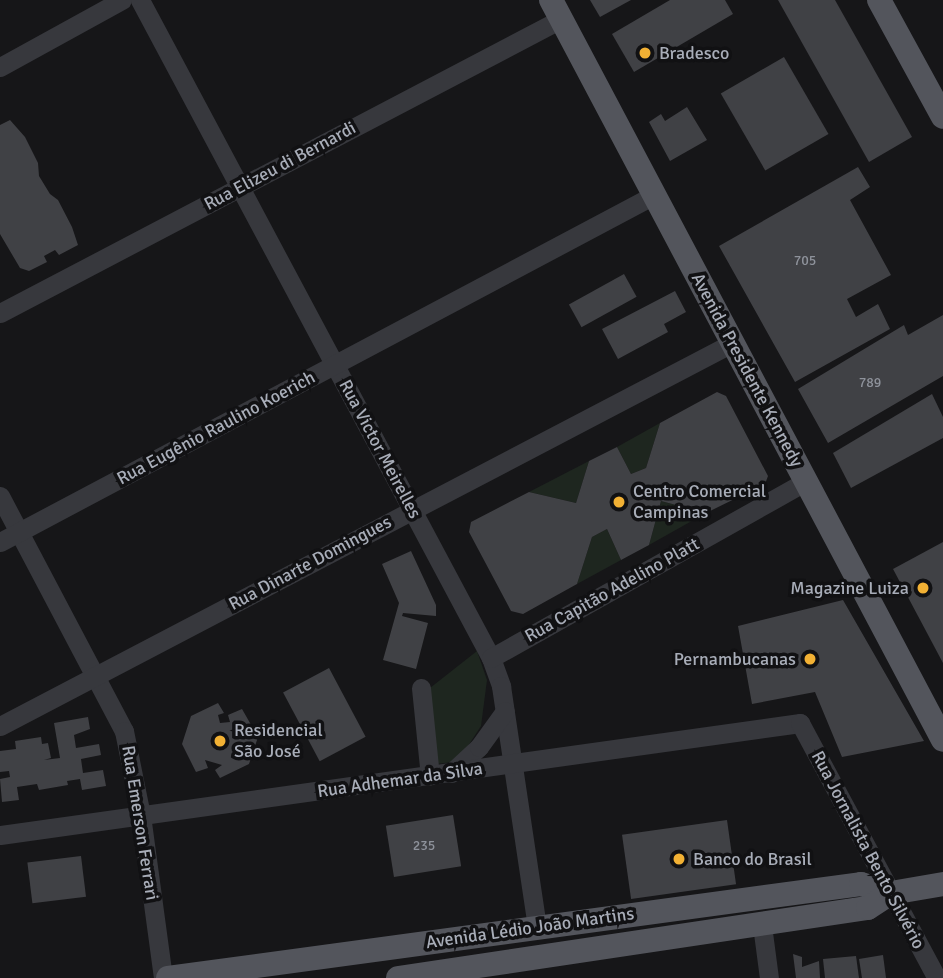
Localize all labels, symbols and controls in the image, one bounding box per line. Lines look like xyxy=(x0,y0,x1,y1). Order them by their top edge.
place label: Bradesco xyxy=(659,42,729,64)
marker: Bradesco xyxy=(637,45,653,61)
street label: Rua Elizeu di Bernardi xyxy=(200,117,360,215)
house number: 705 xyxy=(794,253,816,269)
street label: Avenida Presidente Kennedy xyxy=(687,269,807,471)
street label: Rua Eugênio Raulino Koerich xyxy=(113,366,319,490)
house number: 789 xyxy=(859,375,881,391)
street label: Rua Victor Meirelles xyxy=(334,376,426,522)
place label: Centro Comercial Campinas xyxy=(633,481,766,524)
marker: Centro Comercial Campinas xyxy=(611,494,627,510)
street label: Rua Dinarte Domingues xyxy=(225,511,395,615)
street label: Rua Capitão Adelino Platt xyxy=(521,533,703,647)
place label: Magazine Luiza xyxy=(790,577,909,599)
marker: Magazine Luiza xyxy=(915,580,931,596)
place label: Pernambucanas xyxy=(674,648,796,670)
marker: Pernambucanas xyxy=(802,651,818,667)
place label: Residencial São José xyxy=(234,720,323,762)
marker: Residencial São José xyxy=(212,733,228,749)
street label: Rua Emerson Ferrari xyxy=(117,744,163,902)
street label: Rua Jornalista Bento Silvério xyxy=(807,747,929,953)
street label: Rua Adhemar da Silva xyxy=(316,758,484,802)
house number: 235 xyxy=(413,838,435,854)
place label: Banco do Brasil xyxy=(693,848,812,870)
marker: Banco do Brasil xyxy=(671,851,687,867)
street label: Avenida Lédio João Martins xyxy=(424,903,636,953)

